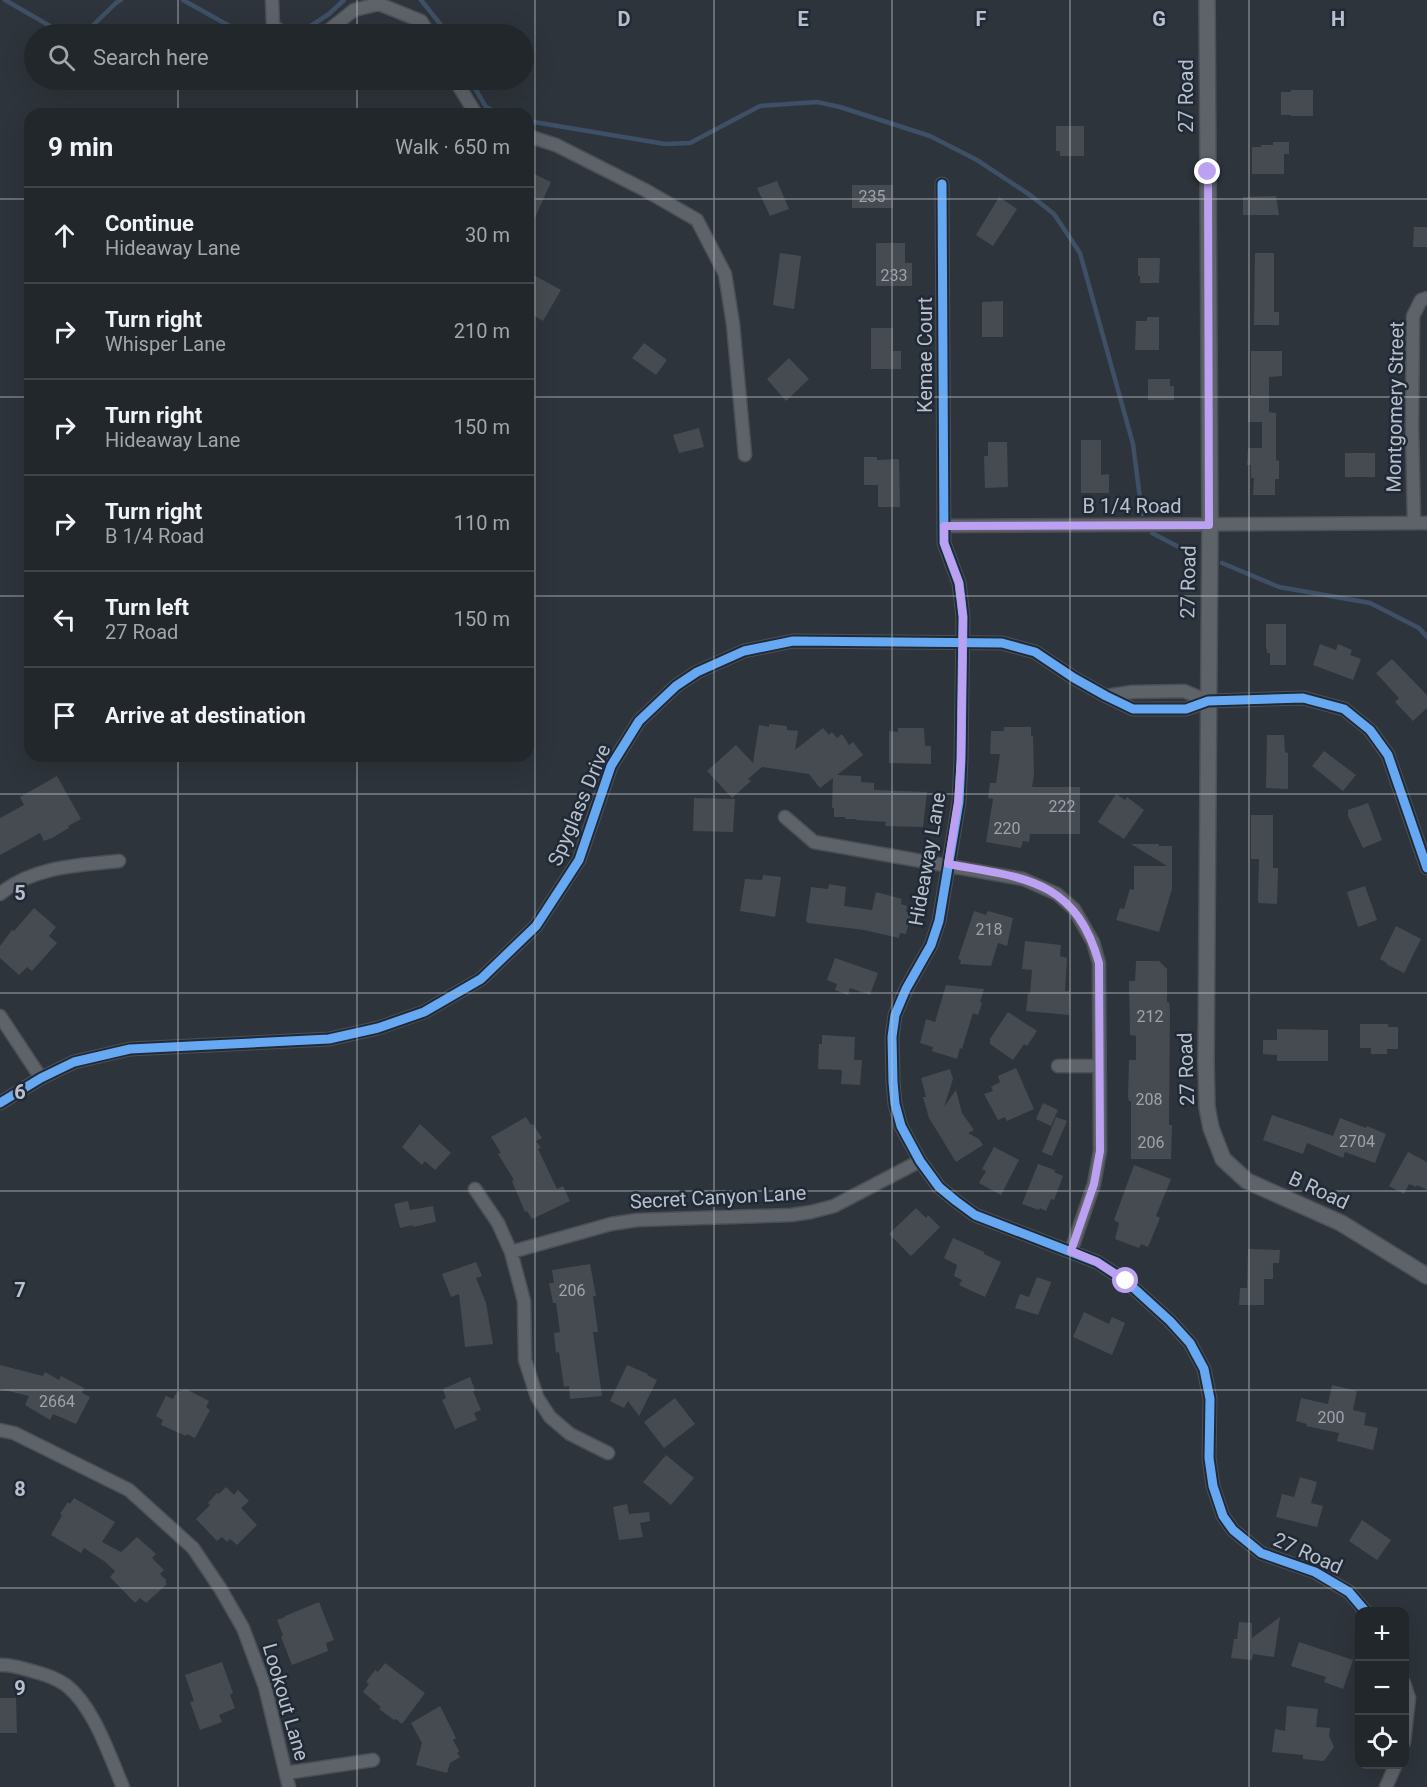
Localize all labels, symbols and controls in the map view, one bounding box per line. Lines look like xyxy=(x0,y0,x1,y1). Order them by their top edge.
text: D xyxy=(618,7,631,31)
text: E xyxy=(797,7,809,31)
text: F xyxy=(976,7,987,31)
text: G xyxy=(1152,7,1166,31)
text: H xyxy=(1331,7,1345,31)
search box xyxy=(24,24,534,90)
icon: search xyxy=(45,41,78,74)
text: Search here xyxy=(93,45,209,70)
street label: 27 Road xyxy=(1174,59,1198,133)
text: 9 min xyxy=(48,132,113,162)
text: Walk · 650 m xyxy=(395,135,510,159)
route end xyxy=(1194,158,1220,184)
house number: 235 xyxy=(859,187,885,206)
text: Continue xyxy=(105,211,194,236)
icon: ahead xyxy=(48,219,81,252)
text: 30 m xyxy=(465,223,510,247)
text: Hideaway Lane xyxy=(105,236,240,260)
house number: 233 xyxy=(881,266,907,285)
street label: Kemae Court xyxy=(913,297,937,413)
text: Turn right xyxy=(105,307,202,332)
icon: right xyxy=(48,315,81,348)
text: 210 m xyxy=(454,319,510,343)
street label: Montgomery Street xyxy=(1382,321,1408,493)
text: Whisper Lane xyxy=(105,332,226,356)
text: Turn right xyxy=(105,403,202,428)
icon: right xyxy=(48,411,81,444)
text: 150 m xyxy=(454,415,510,439)
text: Hideaway Lane xyxy=(105,428,240,452)
street label: B 1/4 Road xyxy=(1082,494,1182,518)
text: Turn right xyxy=(105,499,202,524)
icon: right xyxy=(48,507,81,540)
text: 110 m xyxy=(454,511,510,535)
text: B 1/4 Road xyxy=(105,524,204,548)
street label: 27 Road xyxy=(1175,545,1201,619)
text: Turn left xyxy=(105,595,189,620)
icon: left xyxy=(48,603,81,636)
text: 150 m xyxy=(454,607,510,631)
text: 27 Road xyxy=(105,620,178,644)
icon: arrive xyxy=(48,699,81,732)
text: Arrive at destination xyxy=(105,703,306,728)
street label: Spyglass Drive xyxy=(543,741,615,869)
street label: Hideaway Lane xyxy=(903,790,951,928)
house number: 222 xyxy=(1049,797,1075,816)
house number: 220 xyxy=(994,819,1020,838)
text: 5 xyxy=(14,881,26,905)
house number: 218 xyxy=(976,920,1002,939)
house number: 212 xyxy=(1137,1007,1163,1026)
street label: 27 Road xyxy=(1173,1032,1199,1106)
text: 6 xyxy=(14,1080,26,1104)
house number: 208 xyxy=(1136,1090,1162,1109)
house number: 2704 xyxy=(1339,1132,1375,1151)
house number: 206 xyxy=(1138,1133,1164,1152)
street label: B Road xyxy=(1285,1166,1353,1214)
street label: Secret Canyon Lane xyxy=(629,1180,807,1214)
route start xyxy=(1112,1267,1138,1293)
text: 7 xyxy=(14,1278,26,1302)
house number: 206 xyxy=(559,1281,585,1300)
house number: 2664 xyxy=(39,1392,75,1411)
house number: 200 xyxy=(1318,1408,1344,1427)
text: 8 xyxy=(14,1477,26,1501)
street label: 27 Road xyxy=(1270,1527,1346,1579)
map controls xyxy=(1355,1607,1409,1769)
button: + xyxy=(1355,1607,1409,1661)
street label: Lookout Lane xyxy=(258,1641,314,1763)
button: − xyxy=(1355,1661,1409,1715)
text: 9 xyxy=(14,1676,26,1700)
button: locate xyxy=(1355,1715,1409,1769)

